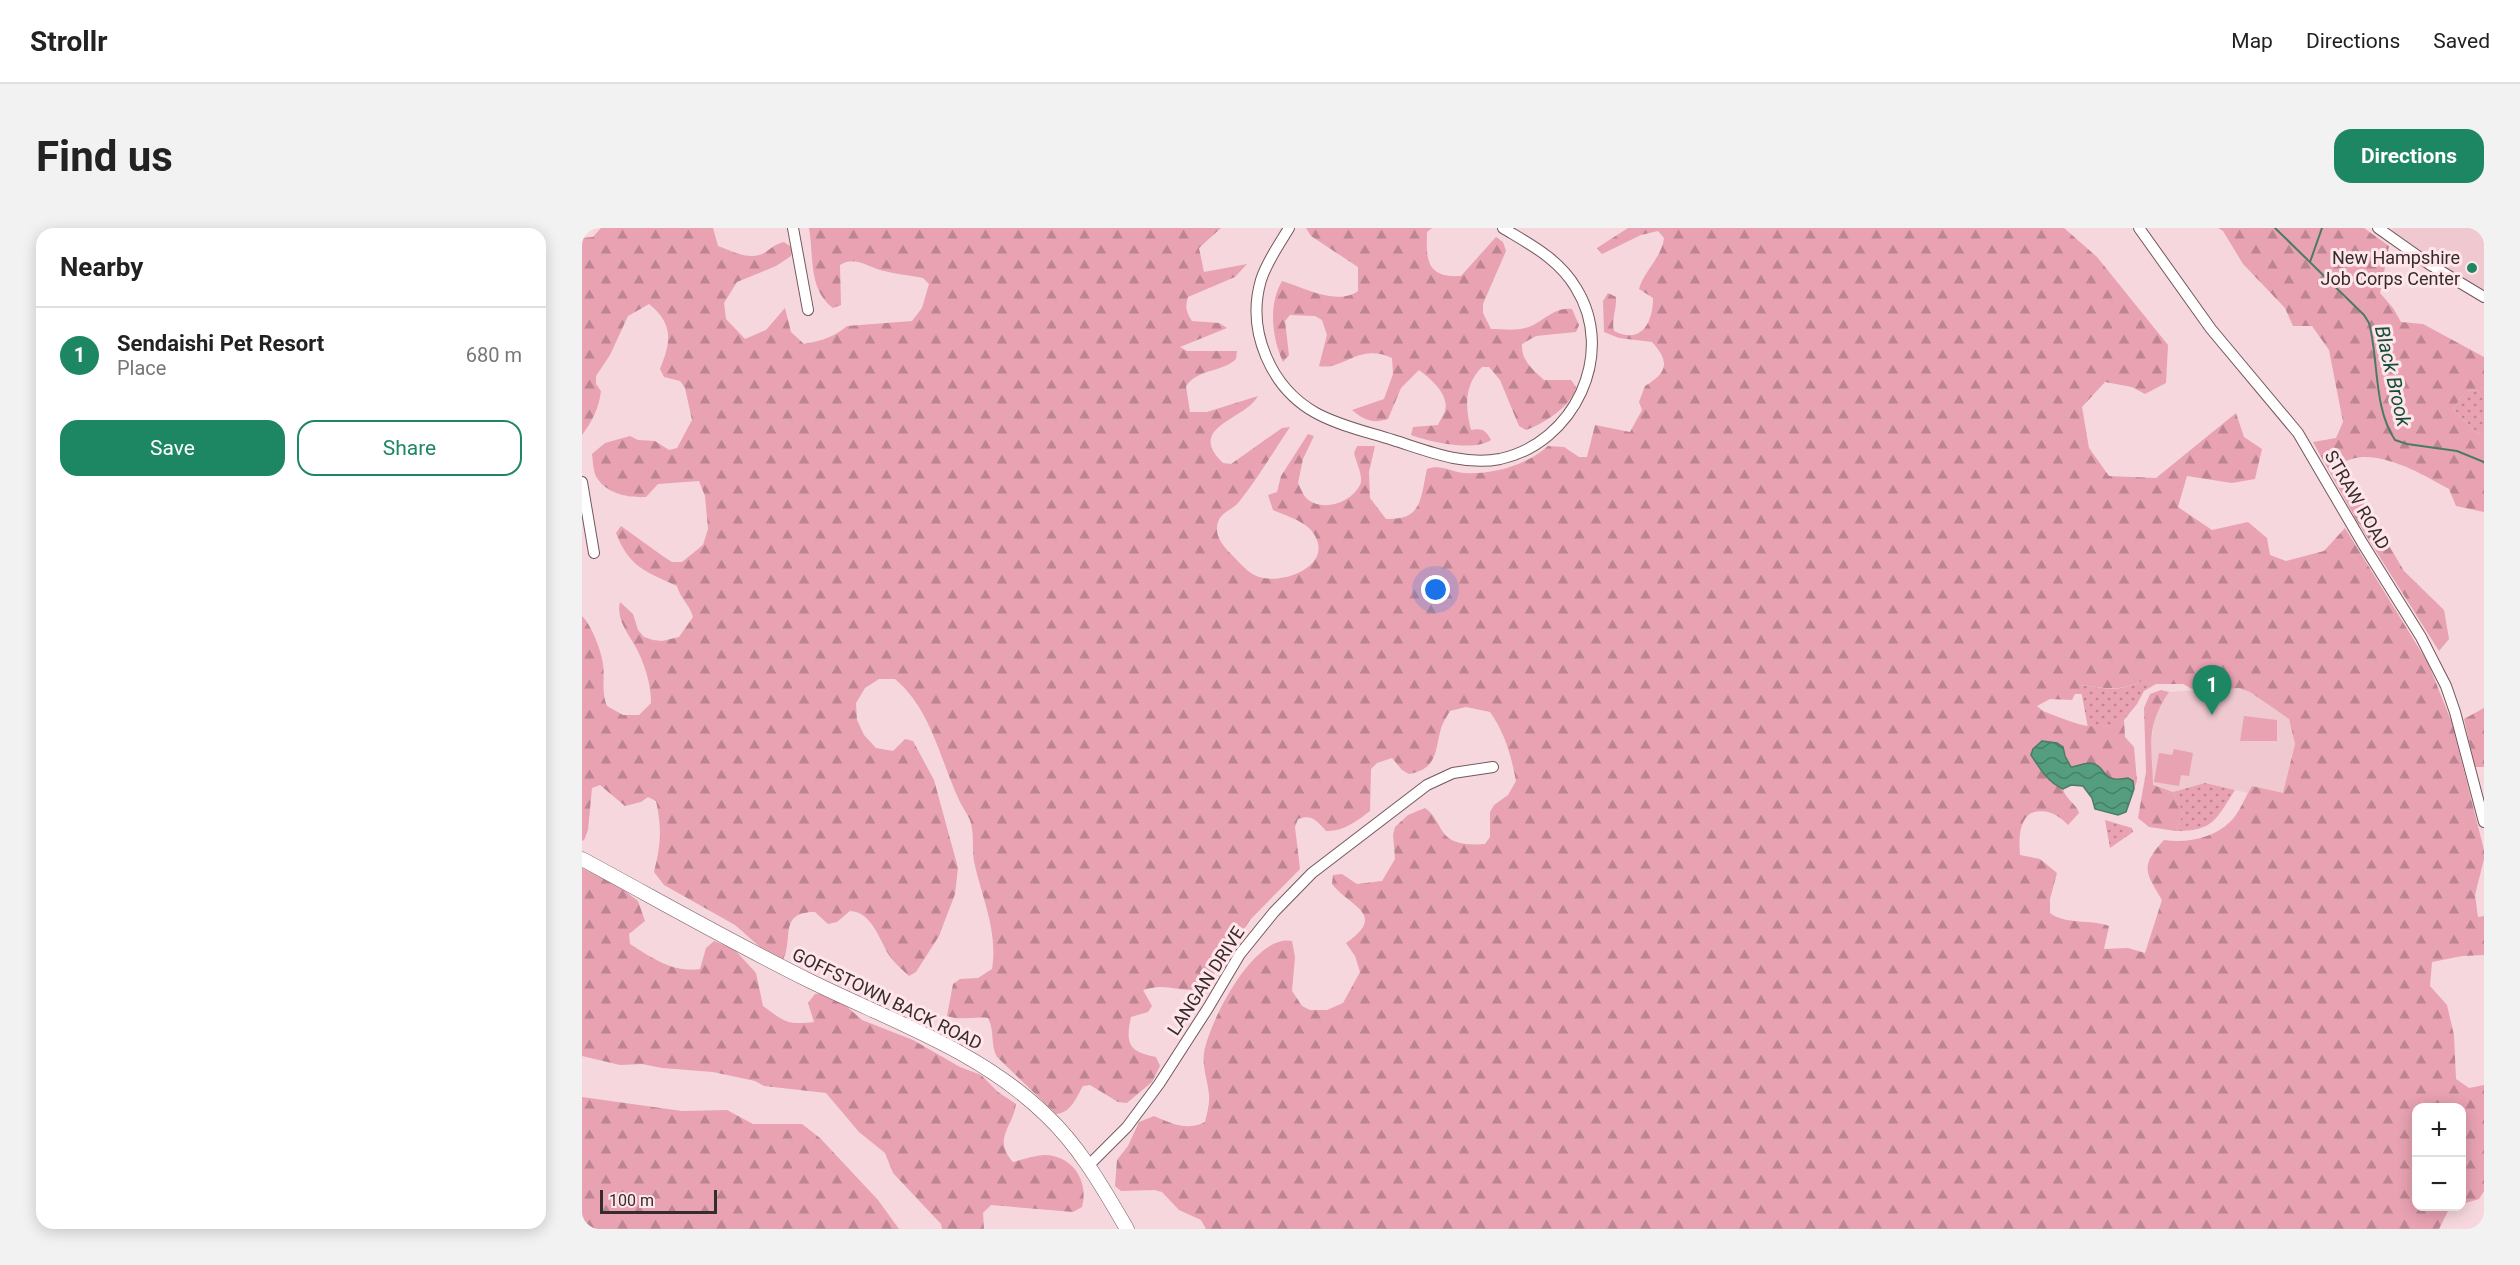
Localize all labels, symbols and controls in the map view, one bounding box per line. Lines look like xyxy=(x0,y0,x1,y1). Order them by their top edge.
text: Strollr xyxy=(30,25,107,58)
text: Map xyxy=(2231,29,2273,53)
text: Directions xyxy=(2306,29,2400,53)
text: Saved xyxy=(2433,29,2490,53)
button: Directions xyxy=(2334,129,2484,183)
text: Find us xyxy=(36,132,173,181)
place label: New Hampshire Job Corps Center xyxy=(2321,247,2460,289)
text: Nearby xyxy=(60,252,143,282)
marker: New Hampshire Job Corps Center xyxy=(2465,261,2479,275)
water label: Black Brook xyxy=(2370,323,2417,430)
text: Sendaishi Pet Resort xyxy=(117,331,324,356)
text: 1 xyxy=(74,343,85,367)
text: 680 m xyxy=(466,343,522,367)
text: Place xyxy=(117,356,166,380)
button: Save xyxy=(60,420,285,476)
button: Share xyxy=(297,420,522,476)
street label: STRAW ROAD xyxy=(2321,446,2394,553)
your location xyxy=(1421,575,1450,604)
pin: 1 xyxy=(2192,666,2232,715)
street label: LANGAN DRIVE xyxy=(1163,922,1248,1039)
street label: GOFFSTOWN BACK ROAD xyxy=(789,943,986,1054)
map controls xyxy=(2412,1103,2466,1211)
button: + xyxy=(2412,1103,2466,1157)
button: − xyxy=(2412,1157,2466,1211)
scale bar xyxy=(600,1187,717,1214)
text: 100 m xyxy=(609,1191,654,1210)

